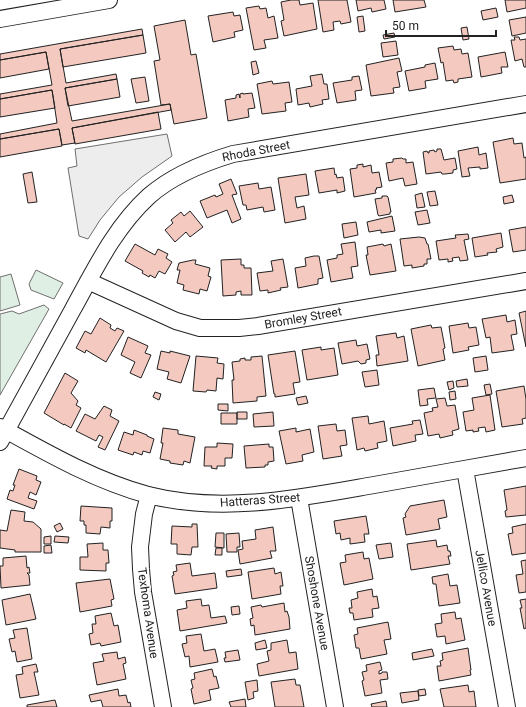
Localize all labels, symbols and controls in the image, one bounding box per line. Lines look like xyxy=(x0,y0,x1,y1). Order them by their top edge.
scale bar xyxy=(386,12,496,38)
text: 50 m xyxy=(392,19,419,33)
street label: Rhoda Street xyxy=(221,138,291,164)
street label: Bromley Street xyxy=(263,304,343,332)
street label: Hatteras Street xyxy=(219,490,301,510)
street label: Jellico Avenue xyxy=(472,549,500,627)
street label: Shoshone Avenue xyxy=(302,555,332,651)
street label: Texhoma Avenue xyxy=(135,567,161,659)

